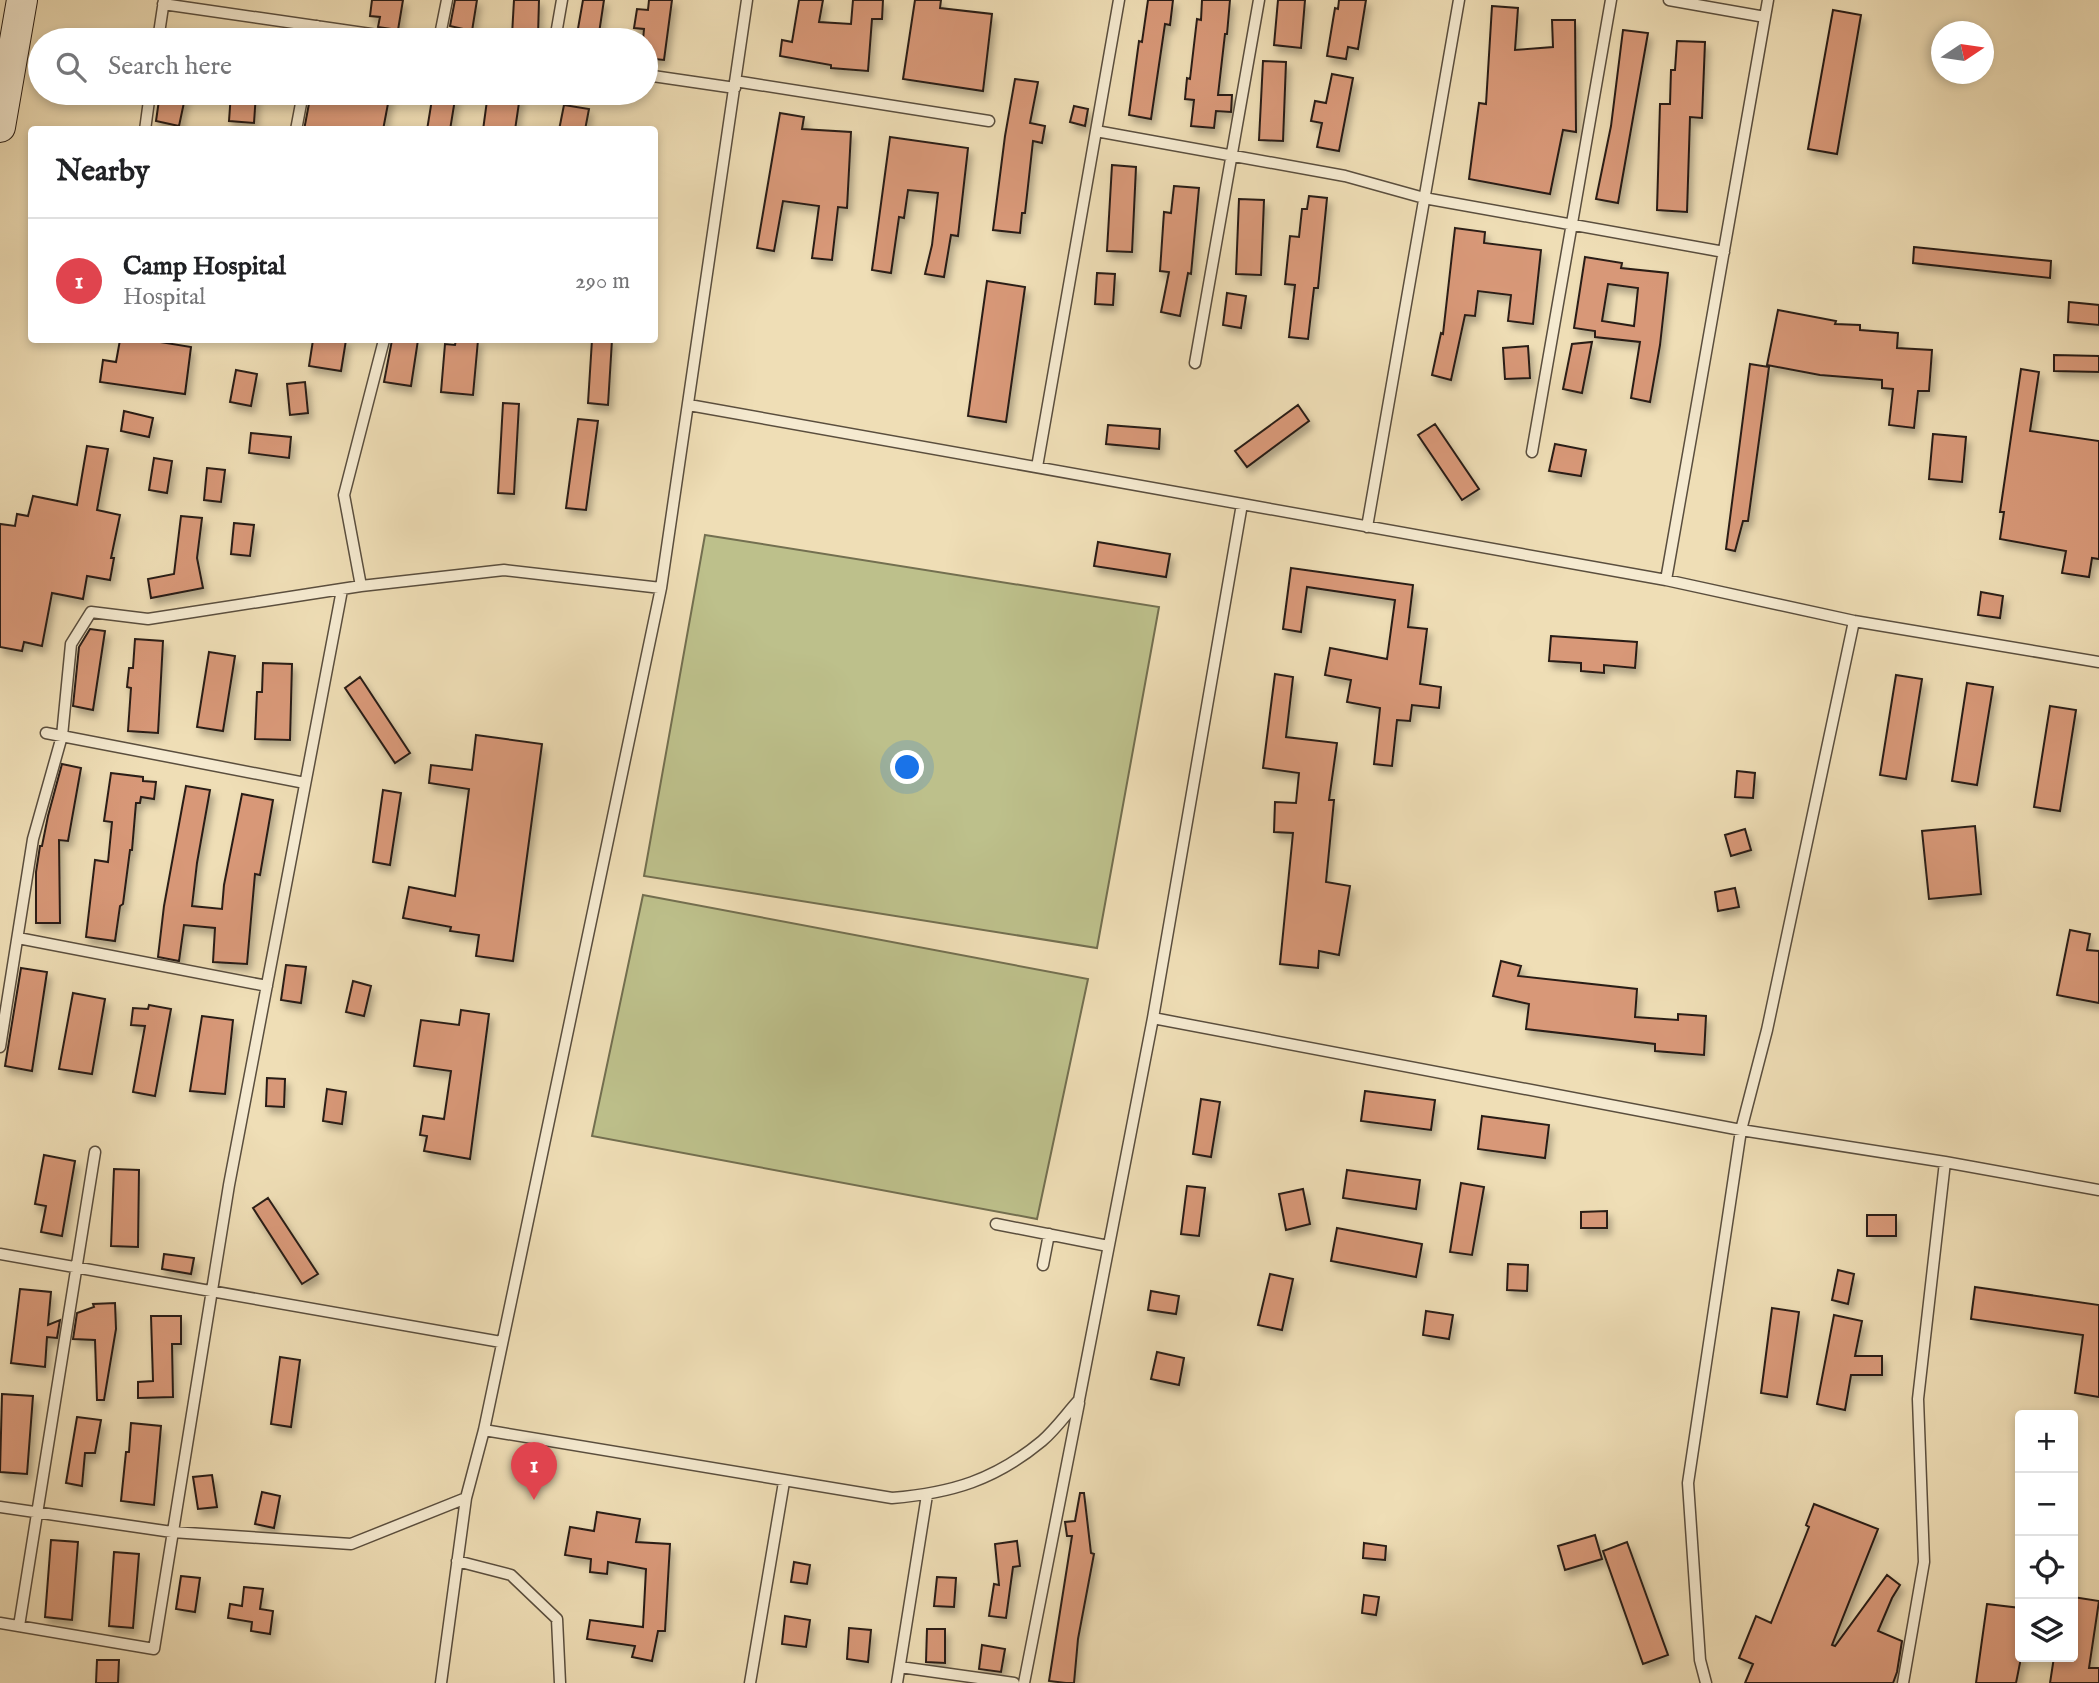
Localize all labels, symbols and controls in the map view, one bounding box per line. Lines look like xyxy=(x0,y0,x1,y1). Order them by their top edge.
north arrow xyxy=(1931,21,1994,84)
search box xyxy=(28,28,658,105)
icon: search xyxy=(52,48,90,86)
text: Search here xyxy=(108,50,232,83)
text: Nearby xyxy=(56,153,149,191)
text: Camp Hospital xyxy=(123,250,286,283)
text: 1 xyxy=(75,267,83,296)
text: 290 m xyxy=(575,267,630,296)
text: Hospital xyxy=(123,283,205,312)
your location xyxy=(890,750,924,784)
map controls xyxy=(2015,1410,2078,1662)
button: + xyxy=(2015,1410,2078,1473)
pin: 1 xyxy=(511,1442,557,1500)
button: − xyxy=(2015,1473,2078,1536)
button: locate xyxy=(2015,1536,2078,1599)
button: layers xyxy=(2015,1599,2078,1662)

